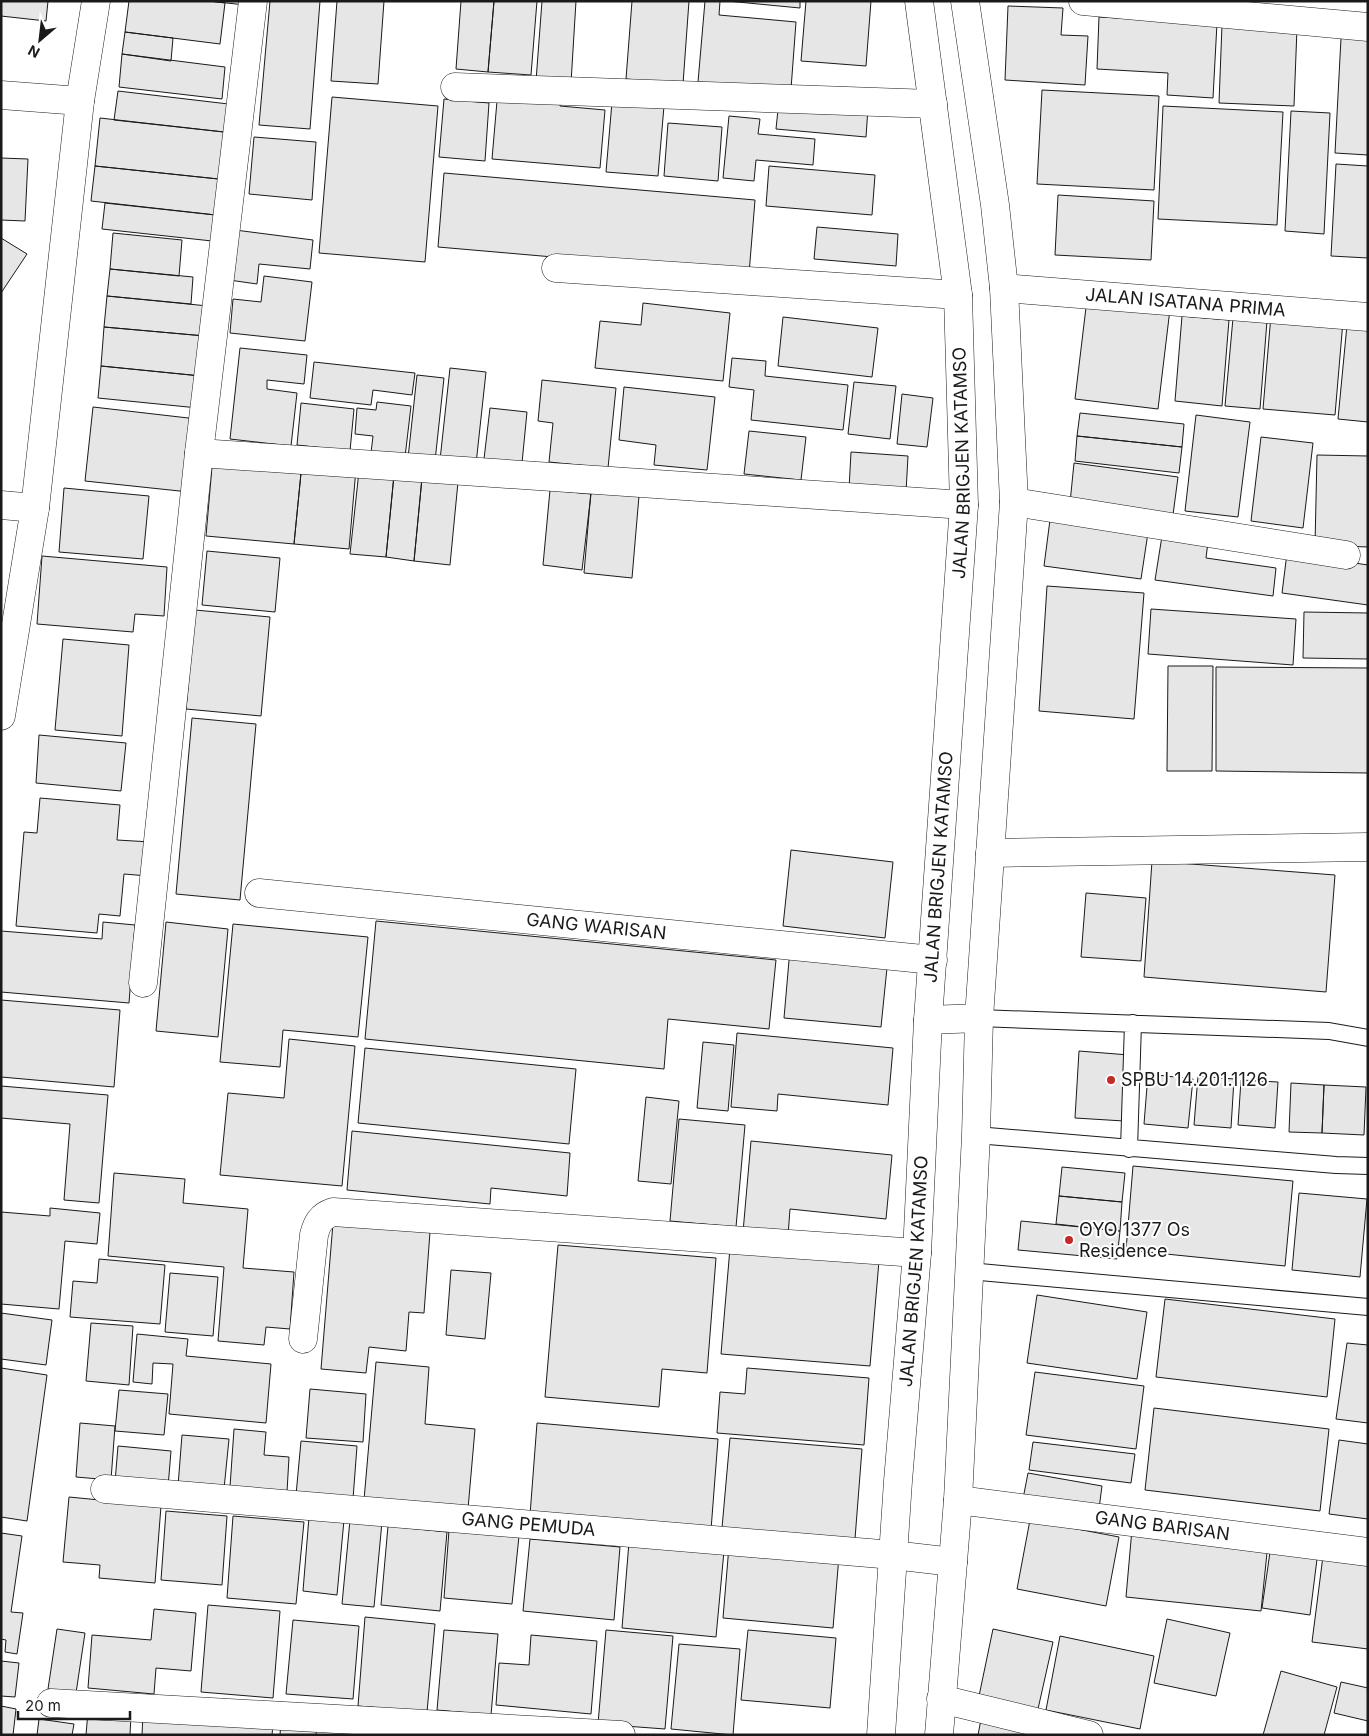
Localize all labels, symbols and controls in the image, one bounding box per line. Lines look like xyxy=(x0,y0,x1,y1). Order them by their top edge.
north arrow xyxy=(15,15,65,65)
text: N xyxy=(25,42,42,62)
street label: JALAN ISATANA PRIMA xyxy=(1084,284,1287,320)
street label: JALAN BRIGJEN KATAMSO xyxy=(948,347,974,579)
street label: JALAN BRIGJEN KATAMSO xyxy=(920,750,957,983)
street label: GANG WARISAN xyxy=(525,909,667,943)
place label: SPBU 14.201.1126 xyxy=(1121,1069,1268,1090)
marker: SPBU 14.201.1126 xyxy=(1105,1074,1117,1086)
street label: JALAN BRIGJEN KATAMSO xyxy=(895,1155,932,1388)
place label: OYO 1377 Os Residence xyxy=(1079,1219,1190,1261)
marker: OYO 1377 Os Residence xyxy=(1063,1234,1075,1246)
street label: GANG BARISAN xyxy=(1094,1506,1231,1544)
street label: GANG PEMUDA xyxy=(461,1508,596,1540)
scale bar xyxy=(18,1688,130,1720)
text: 20 m xyxy=(25,1696,61,1715)

